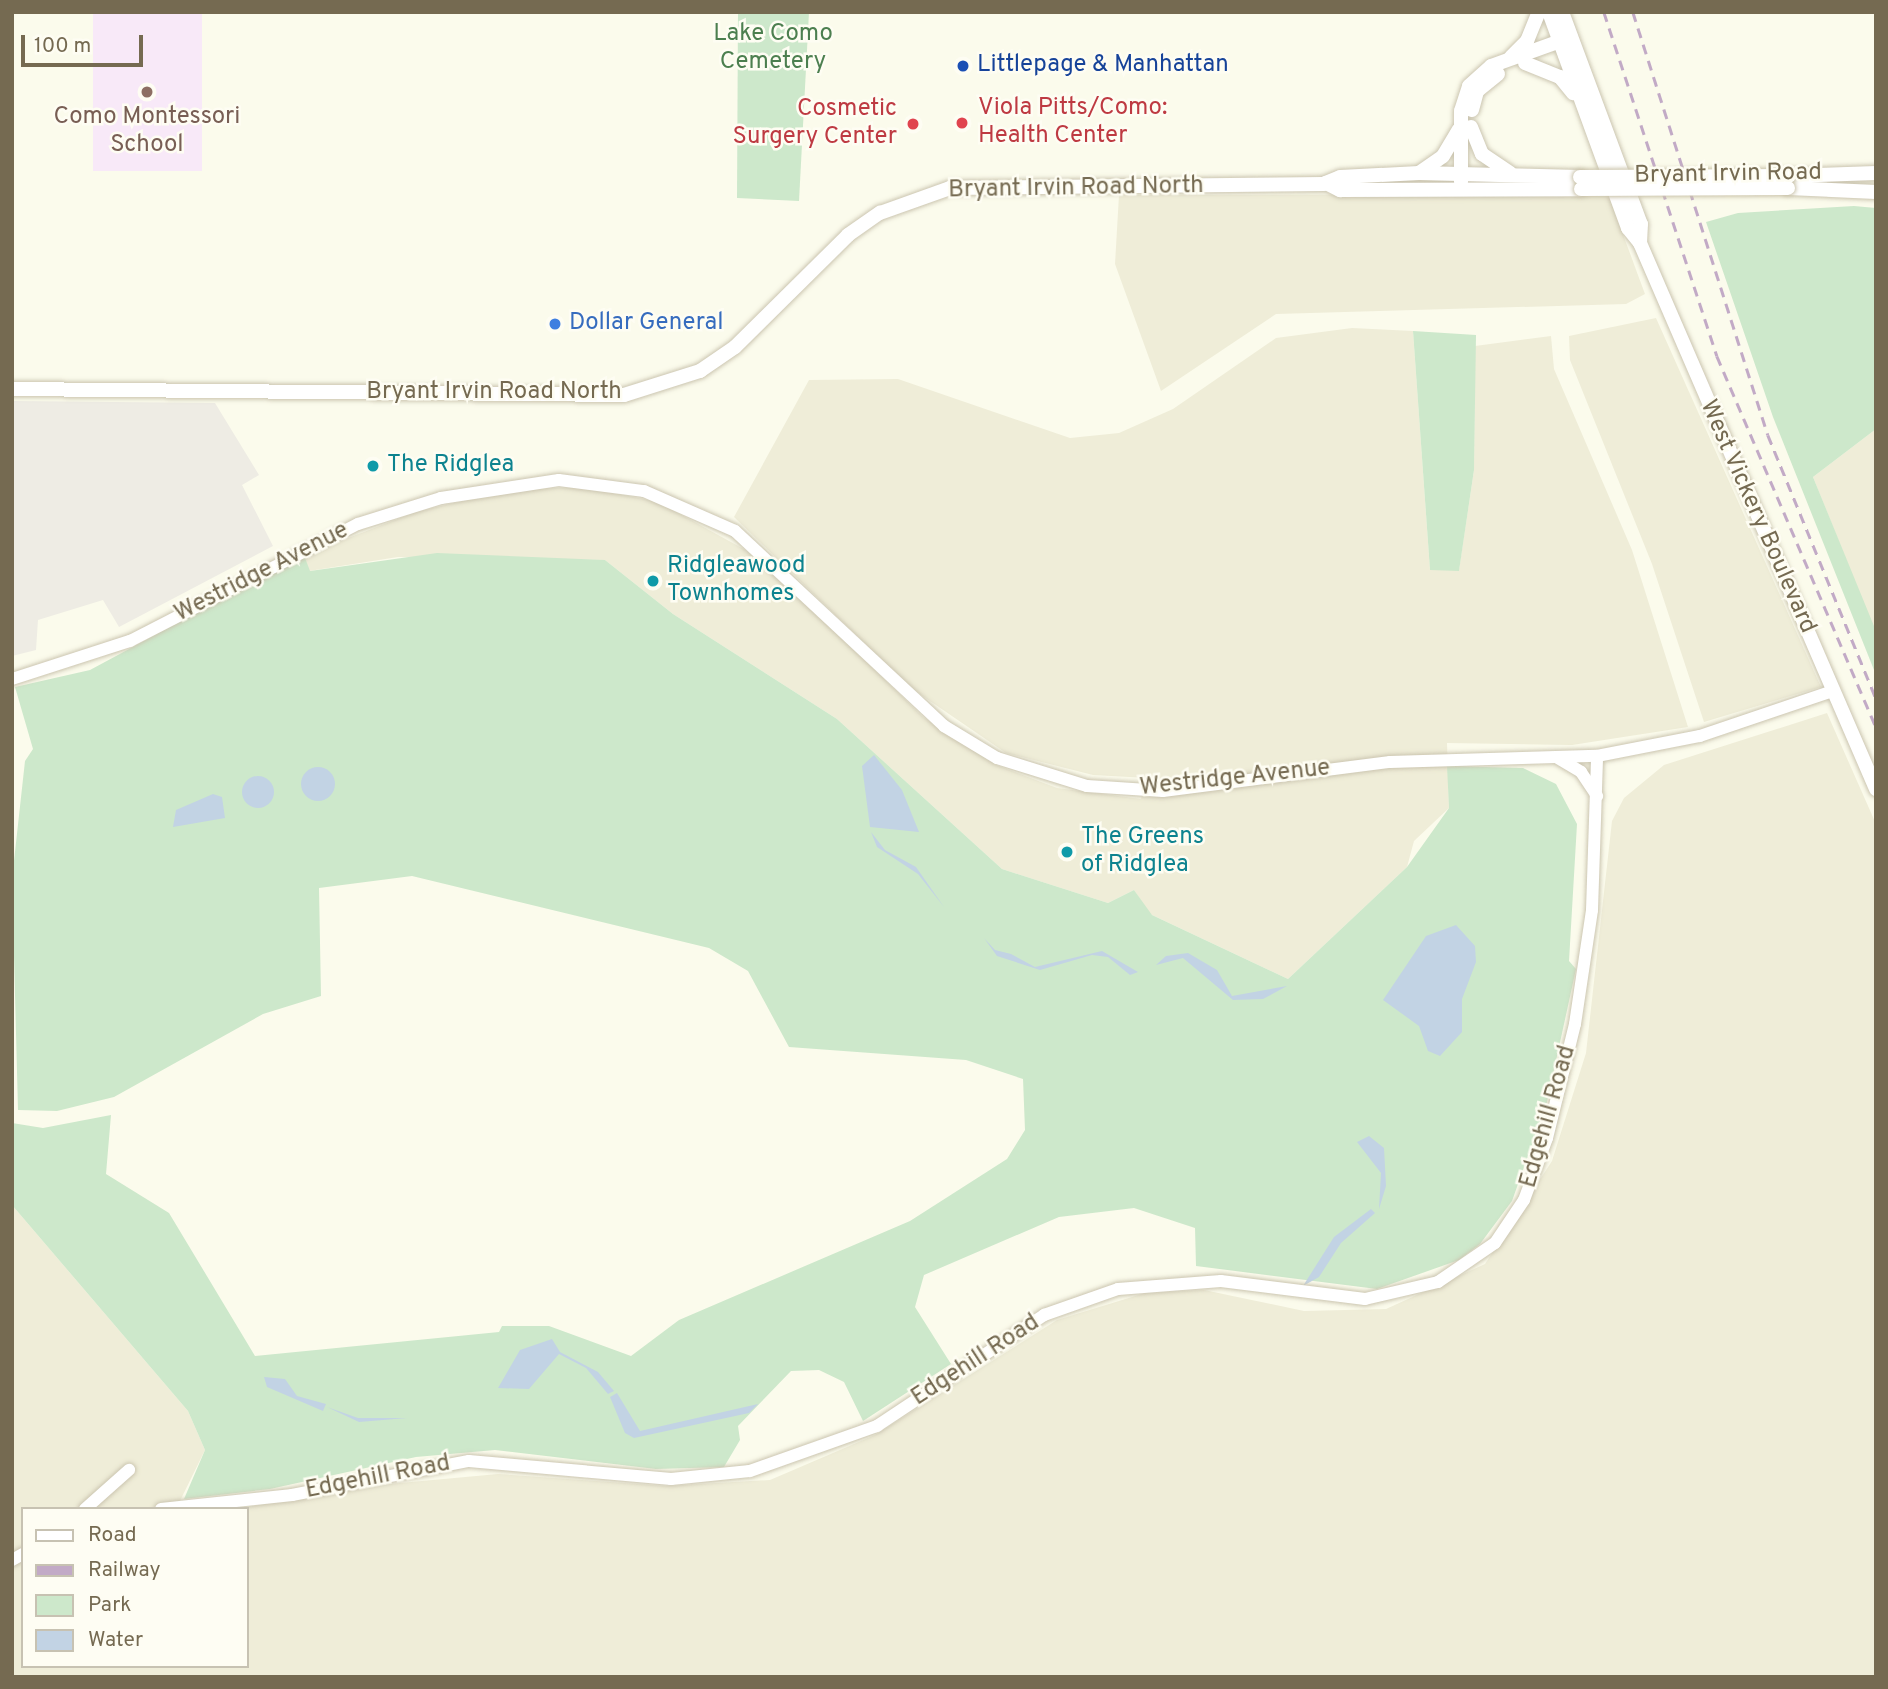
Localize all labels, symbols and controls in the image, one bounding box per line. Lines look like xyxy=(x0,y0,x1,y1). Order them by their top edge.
scale bar xyxy=(24,21,147,65)
park label: Lake Como Cemetery xyxy=(713,21,833,77)
text: 100 m xyxy=(34,33,91,60)
place label: Littlepage & Manhattan xyxy=(977,52,1229,80)
marker: Littlepage & Manhattan xyxy=(955,58,971,74)
marker: Como Montessori School xyxy=(139,84,155,100)
place label: Viola Pitts/Como: Health Center xyxy=(978,95,1167,151)
place label: Cosmetic Surgery Center xyxy=(733,96,897,152)
place label: Como Montessori School xyxy=(54,104,240,160)
marker: Viola Pitts/Como: Health Center xyxy=(952,113,972,133)
marker: Cosmetic Surgery Center xyxy=(903,114,923,134)
street label: Bryant Irvin Road xyxy=(1634,159,1822,191)
street label: Bryant Irvin Road North xyxy=(948,172,1204,206)
place label: Dollar General xyxy=(569,310,723,338)
marker: Dollar General xyxy=(547,316,563,332)
street label: Bryant Irvin Road North xyxy=(366,379,622,407)
street label: West Vickery Boulevard xyxy=(1692,395,1822,639)
place label: The Ridglea xyxy=(387,452,514,480)
marker: The Ridglea xyxy=(365,458,381,474)
street label: Westridge Avenue xyxy=(170,516,354,630)
place label: Ridgleawood Townhomes xyxy=(667,553,805,609)
marker: Ridgleawood Townhomes xyxy=(645,573,661,589)
street label: Westridge Avenue xyxy=(1138,755,1332,803)
place label: The Greens of Ridglea xyxy=(1081,824,1204,880)
marker: The Greens of Ridglea xyxy=(1059,844,1075,860)
street label: Edgehill Road xyxy=(1515,1043,1583,1191)
street label: Edgehill Road xyxy=(907,1309,1045,1413)
street label: Edgehill Road xyxy=(303,1450,453,1506)
legend xyxy=(21,1507,248,1668)
text: Road xyxy=(88,1522,137,1549)
text: Railway xyxy=(88,1557,161,1584)
text: Park xyxy=(88,1592,131,1619)
text: Water xyxy=(88,1627,143,1654)

